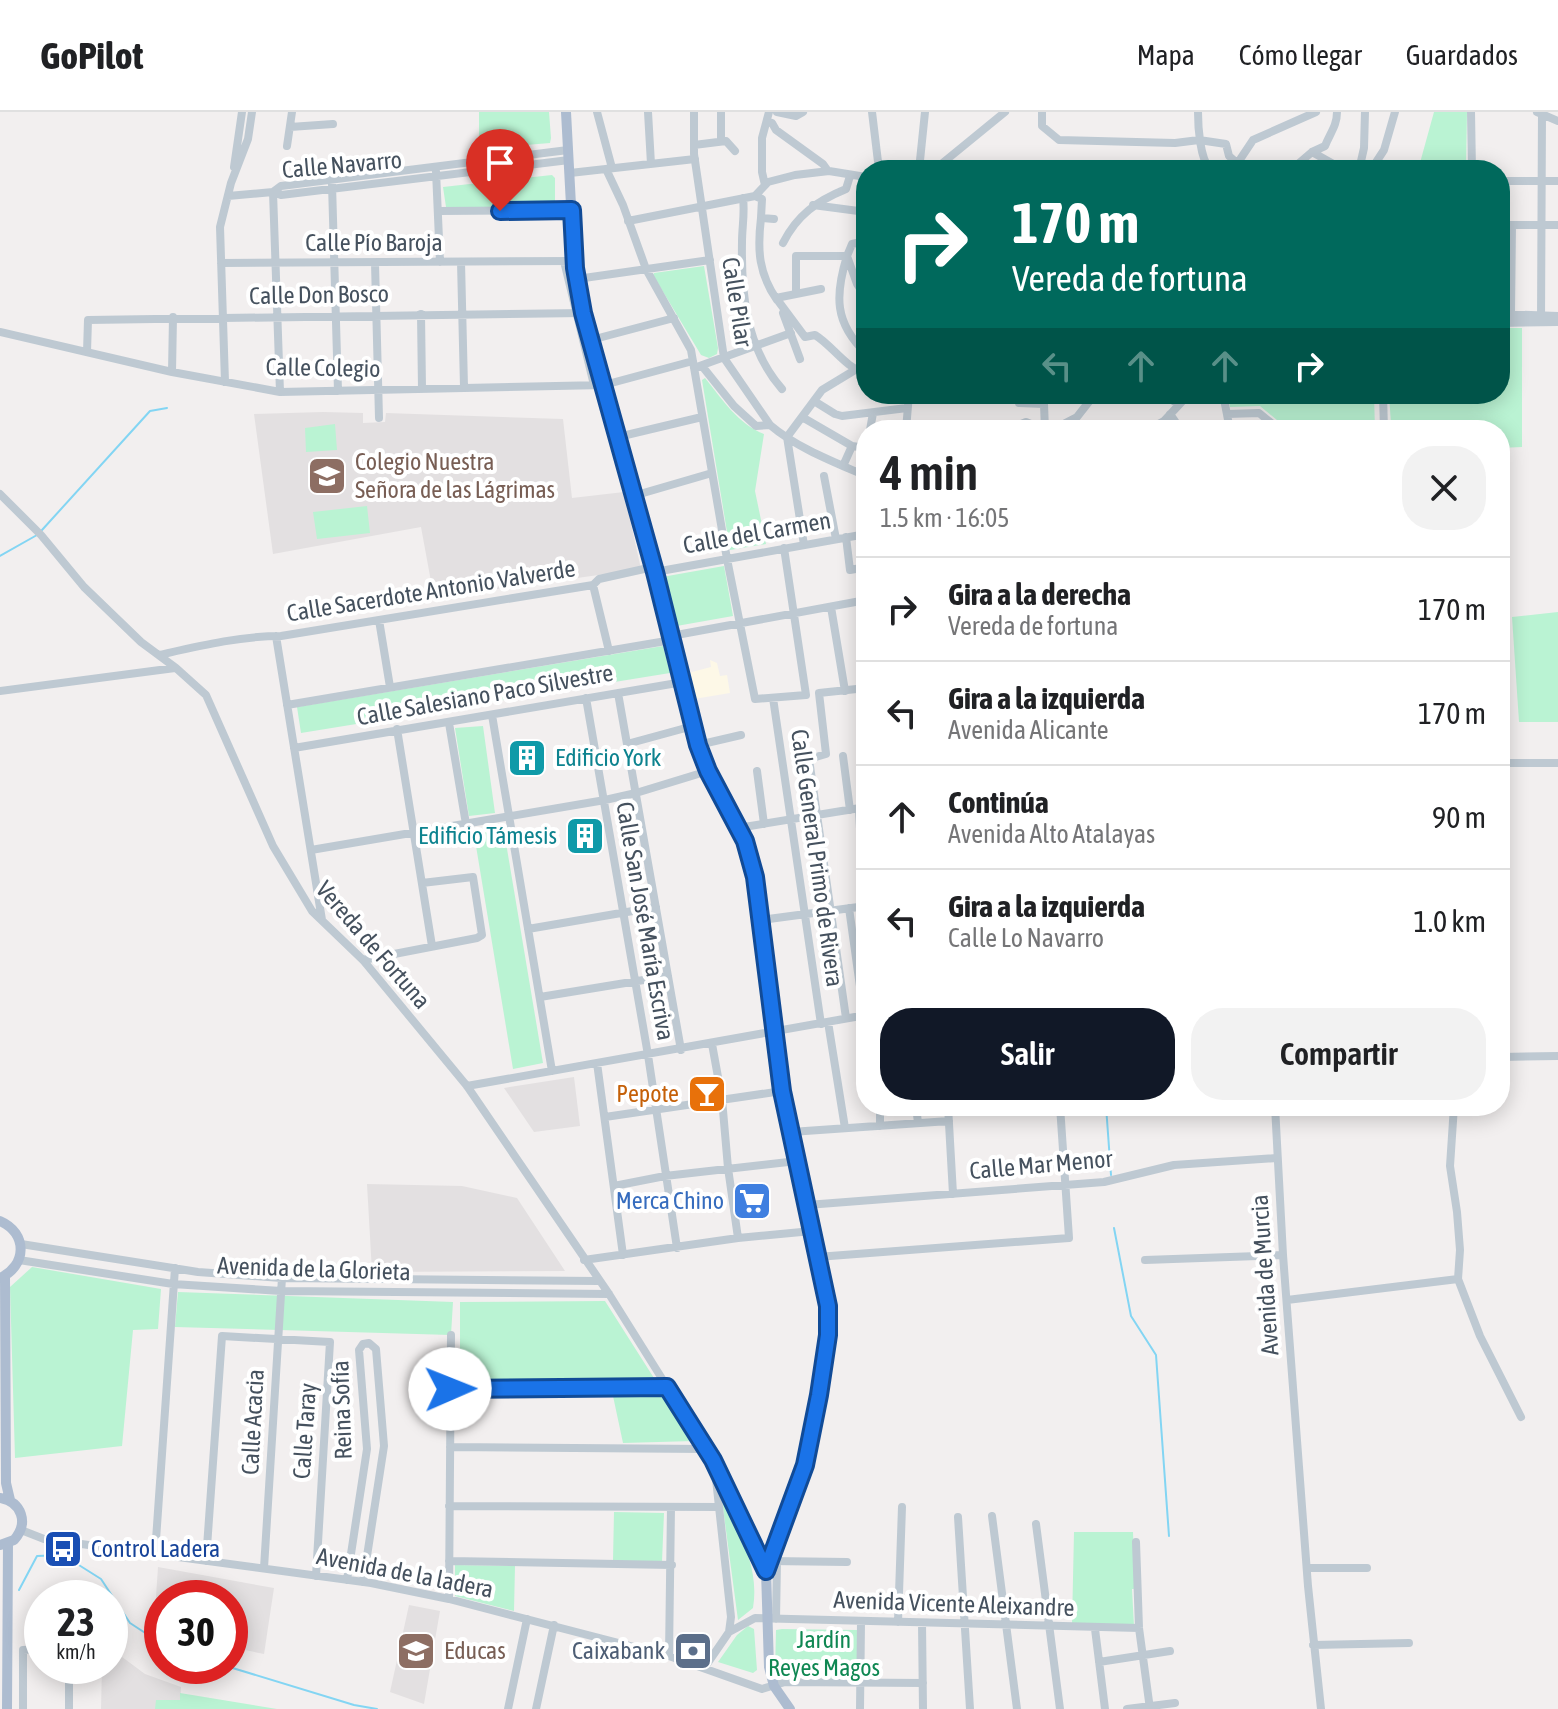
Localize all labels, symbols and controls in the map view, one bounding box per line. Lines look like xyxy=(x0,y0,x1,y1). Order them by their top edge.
text: GoPilot xyxy=(40,34,143,77)
text: Mapa xyxy=(1137,39,1195,71)
text: Cómo llegar xyxy=(1239,39,1362,71)
text: Guardados xyxy=(1406,39,1518,71)
pin xyxy=(466,129,534,211)
icon: arrive xyxy=(478,141,522,185)
street label: Calle Navarro xyxy=(281,146,403,183)
text: 170 m xyxy=(1012,191,1139,255)
icon: right xyxy=(880,192,984,296)
street label: Calle Pío Baroja xyxy=(305,229,443,256)
street label: Calle Pilar xyxy=(717,255,758,349)
text: Vereda de fortuna xyxy=(1012,257,1248,299)
street label: Calle Don Bosco xyxy=(249,280,389,309)
icon: left xyxy=(1035,344,1079,388)
icon: ahead xyxy=(1119,344,1163,388)
icon: ahead xyxy=(1203,344,1247,388)
icon: right xyxy=(1287,344,1331,388)
street label: Calle Colegio xyxy=(265,353,381,382)
text: 4 min xyxy=(880,445,978,500)
button: close xyxy=(1402,446,1486,530)
place label: Colegio Nuestra Señora de las Lágrimas xyxy=(355,448,555,503)
school or university icon: Colegio Nuestra Señora de las Lágrimas xyxy=(306,455,348,497)
text: 1.5 km · 16:05 xyxy=(880,503,1010,533)
street label: Calle del Carmen xyxy=(681,506,833,559)
street label: Calle Sacerdote Antonio Valverde xyxy=(285,554,577,627)
text: Gira a la derecha xyxy=(948,577,1131,611)
icon: right xyxy=(880,587,924,631)
text: 170 m xyxy=(1418,592,1486,626)
text: Vereda de fortuna xyxy=(948,611,1118,641)
street label: Calle Salesiano Paco Silvestre xyxy=(355,659,615,730)
text: Gira a la izquierda xyxy=(948,681,1145,715)
icon: left xyxy=(880,691,924,735)
text: 170 m xyxy=(1418,696,1486,730)
text: Avenida Alicante xyxy=(948,715,1109,745)
street label: Calle General Primo de Rivera xyxy=(786,727,849,988)
building icon: Edificio York xyxy=(506,737,548,779)
place label: Edificio York xyxy=(555,744,662,771)
text: Continúa xyxy=(948,785,1049,819)
icon: ahead xyxy=(880,795,924,839)
street label: Calle San José María Escriva xyxy=(611,800,680,1042)
text: 90 m xyxy=(1432,800,1486,834)
building icon: Edificio Támesis xyxy=(564,815,606,857)
text: Avenida Alto Atalayas xyxy=(948,819,1155,849)
place label: Edificio Támesis xyxy=(418,822,557,849)
street label: Vereda de Fortuna xyxy=(311,876,436,1014)
text: Gira a la izquierda xyxy=(948,889,1145,923)
icon: left xyxy=(880,899,924,943)
text: 1.0 km xyxy=(1414,904,1486,938)
text: Calle Lo Navarro xyxy=(948,923,1104,953)
button: Salir xyxy=(880,1008,1175,1100)
button: Compartir xyxy=(1191,1008,1486,1100)
bar icon: Pepote xyxy=(686,1073,728,1115)
place label: Pepote xyxy=(616,1080,679,1107)
street label: Calle Mar Menor xyxy=(968,1145,1114,1184)
supermarket icon: Merca Chino xyxy=(731,1180,773,1222)
place label: Merca Chino xyxy=(616,1187,724,1214)
street label: Avenida de Murcia xyxy=(1245,1194,1284,1356)
street label: Avenida de la Glorieta xyxy=(217,1252,411,1285)
position arrow xyxy=(408,1347,492,1431)
street label: Reina Sofía xyxy=(326,1360,357,1460)
street label: Calle Acacia xyxy=(236,1368,269,1476)
street label: Calle Taray xyxy=(288,1382,321,1480)
bus stop icon: Control Ladera xyxy=(42,1528,84,1570)
place label: Control Ladera xyxy=(91,1535,220,1562)
street label: Avenida de la ladera xyxy=(315,1542,496,1603)
speed limit sign: 30 xyxy=(144,1580,248,1684)
street label: Avenida Vicente Aleixandre xyxy=(833,1586,1075,1621)
text: 23 xyxy=(57,1599,95,1644)
park label: Jardín Reyes Magos xyxy=(768,1626,880,1681)
school or university icon: Educas xyxy=(395,1630,437,1672)
bank icon: Caixabank xyxy=(672,1630,714,1672)
place label: Educas xyxy=(444,1637,506,1664)
place label: Caixabank xyxy=(572,1637,665,1664)
text: km/h xyxy=(56,1640,96,1663)

